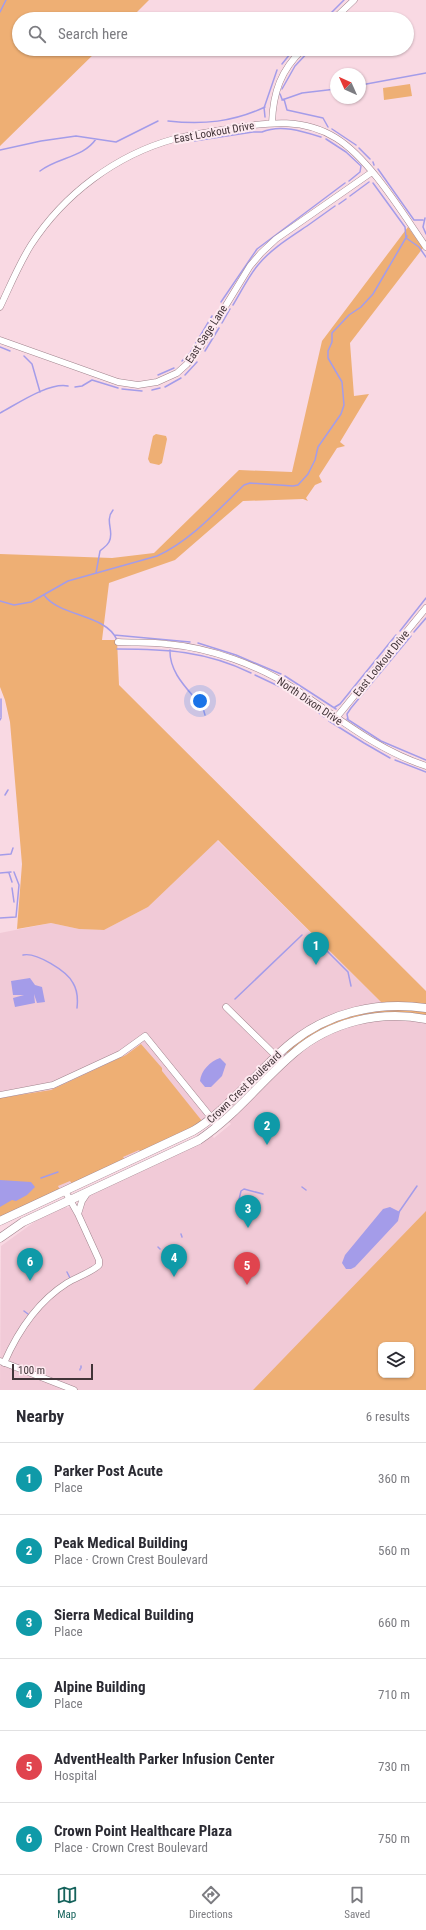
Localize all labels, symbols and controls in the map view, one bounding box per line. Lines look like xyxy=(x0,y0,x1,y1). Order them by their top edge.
search box xyxy=(12,12,414,56)
icon: search xyxy=(26,23,48,45)
text: Search here xyxy=(58,25,128,43)
north arrow xyxy=(330,68,366,104)
street label: East Lookout Drive xyxy=(173,119,255,146)
street label: East Sage Lane xyxy=(183,303,230,366)
street label: East Lookout Drive xyxy=(351,628,412,699)
street label: North Dixon Drive xyxy=(275,675,345,728)
your location xyxy=(190,691,210,711)
pin: 1 xyxy=(303,932,329,965)
street label: Crown Crest Boulevard xyxy=(204,1048,284,1126)
pin: 2 xyxy=(254,1112,280,1145)
pin: 3 xyxy=(235,1195,261,1228)
pin: 4 xyxy=(161,1244,187,1277)
pin: 6 xyxy=(17,1248,43,1281)
pin: 5 xyxy=(234,1252,260,1285)
map controls xyxy=(378,1342,414,1378)
button: layers xyxy=(378,1342,414,1378)
scale bar xyxy=(12,1362,93,1381)
text: 100 m xyxy=(18,1364,45,1377)
text: Nearby xyxy=(16,1406,64,1426)
text: 6 results xyxy=(366,1409,410,1424)
text: Parker Post Acute xyxy=(54,1462,163,1480)
text: 1 xyxy=(26,1471,32,1486)
text: 360 m xyxy=(378,1471,410,1486)
text: Place xyxy=(54,1480,83,1495)
text: Peak Medical Building xyxy=(54,1534,188,1552)
text: 2 xyxy=(26,1543,32,1558)
text: 560 m xyxy=(378,1543,410,1558)
text: Place · Crown Crest Boulevard xyxy=(54,1552,208,1567)
text: Sierra Medical Building xyxy=(54,1606,194,1624)
text: 3 xyxy=(26,1615,32,1630)
text: 660 m xyxy=(378,1615,410,1630)
text: Place xyxy=(54,1624,83,1639)
text: Alpine Building xyxy=(54,1678,145,1696)
text: 4 xyxy=(26,1687,32,1702)
text: 710 m xyxy=(378,1687,410,1702)
text: Place xyxy=(54,1696,83,1711)
text: AdventHealth Parker Infusion Center xyxy=(54,1750,274,1768)
text: 5 xyxy=(26,1759,32,1774)
text: 730 m xyxy=(378,1759,410,1774)
text: Hospital xyxy=(54,1768,97,1783)
text: Crown Point Healthcare Plaza xyxy=(54,1822,232,1840)
text: 6 xyxy=(26,1831,32,1846)
text: 750 m xyxy=(378,1831,410,1846)
text: Place · Crown Crest Boulevard xyxy=(54,1840,208,1855)
tab: Map xyxy=(56,1884,78,1921)
tab: Directions xyxy=(189,1884,233,1921)
tab: Saved xyxy=(344,1884,370,1921)

